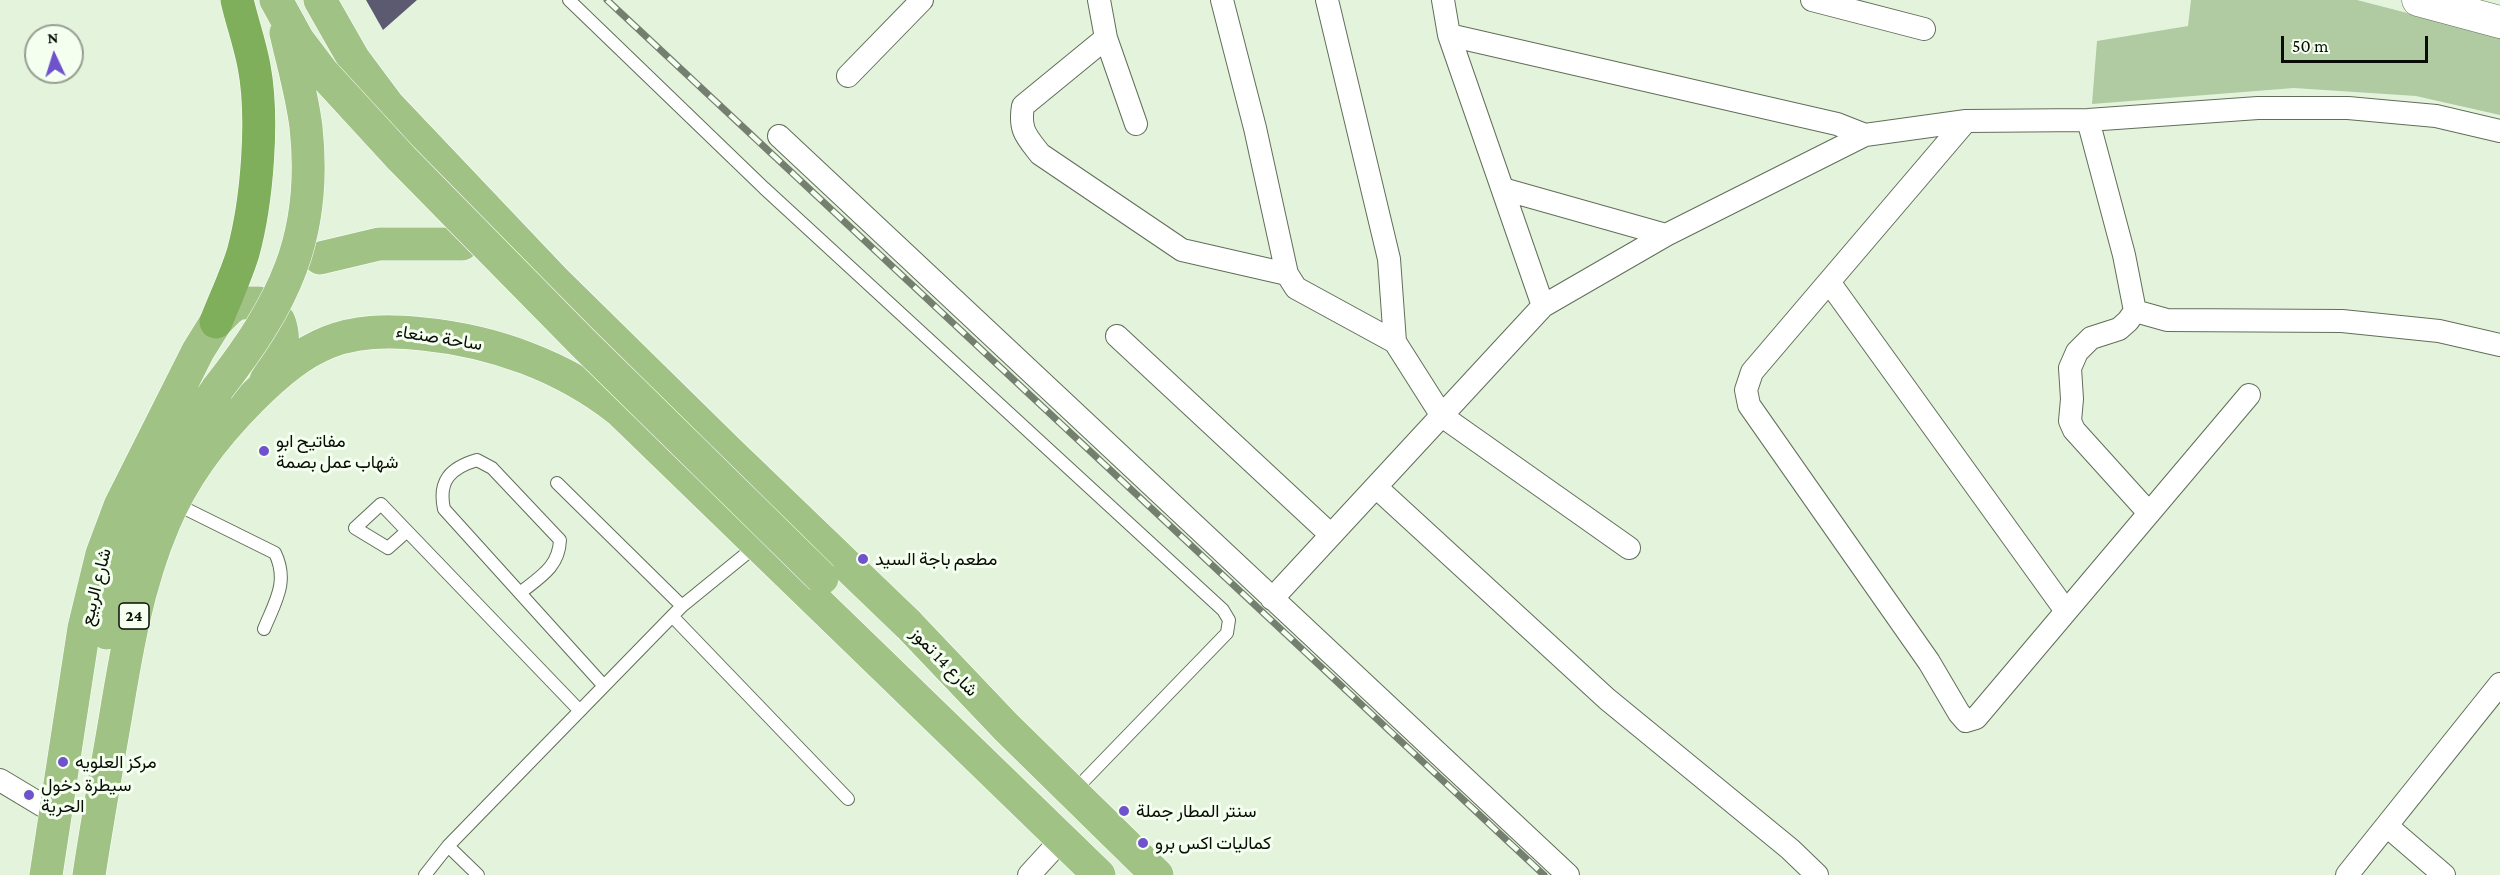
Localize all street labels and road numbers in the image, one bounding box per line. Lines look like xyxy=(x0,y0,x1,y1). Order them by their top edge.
street label: ساحة صنعاء xyxy=(394,321,484,355)
street label: شارع الربيع xyxy=(76,546,116,628)
road number: 24 xyxy=(119,603,149,629)
street label: شارع 14 تموز xyxy=(906,623,982,701)

